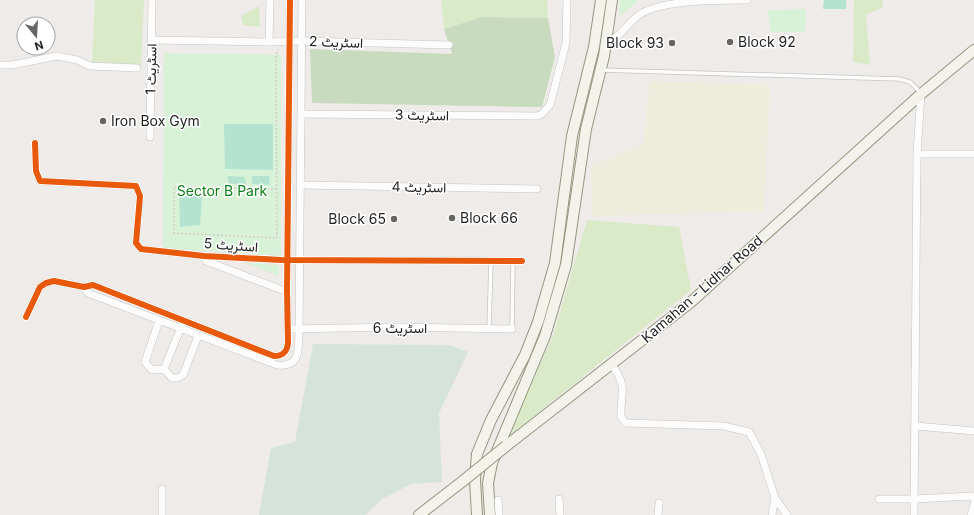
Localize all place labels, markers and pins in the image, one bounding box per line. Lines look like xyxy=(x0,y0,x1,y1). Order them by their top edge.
place label: Block 92 xyxy=(738,33,796,50)
place label: Block 93 xyxy=(606,34,664,51)
marker: Block 92 xyxy=(725,37,735,47)
marker: Block 93 xyxy=(667,38,677,48)
place label: Iron Box Gym xyxy=(111,112,200,129)
marker: Iron Box Gym xyxy=(98,116,108,126)
place label: Block 66 xyxy=(460,209,518,226)
place label: Block 65 xyxy=(328,210,386,227)
marker: Block 66 xyxy=(447,213,457,223)
marker: Block 65 xyxy=(389,214,399,224)

